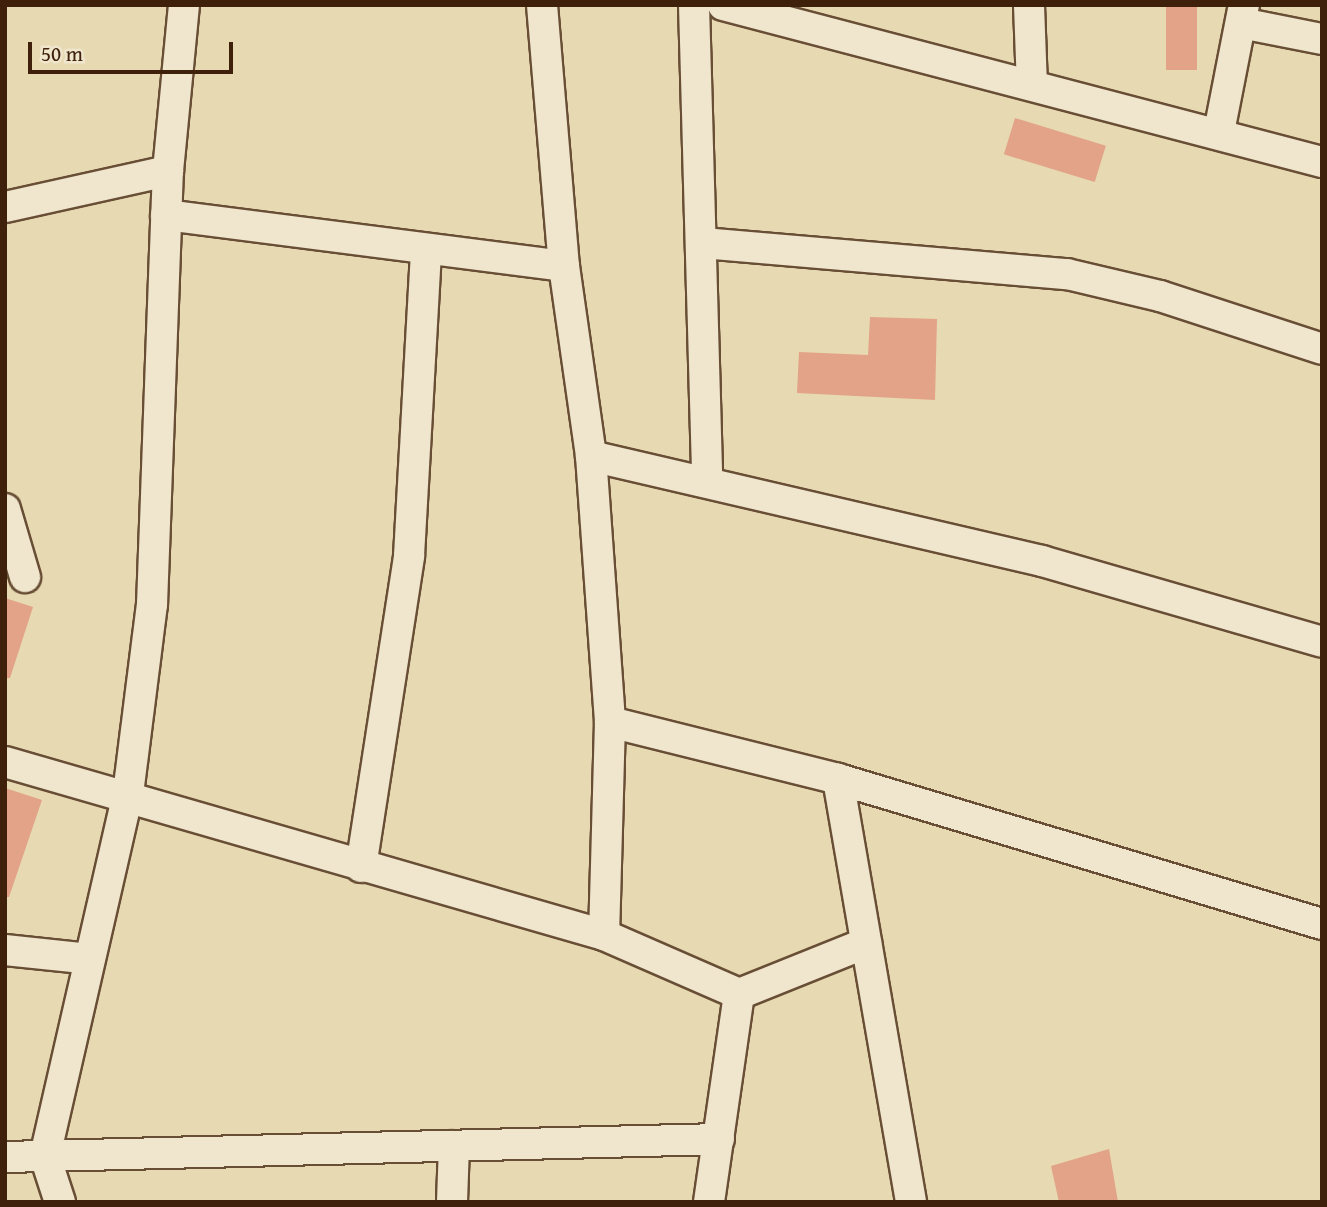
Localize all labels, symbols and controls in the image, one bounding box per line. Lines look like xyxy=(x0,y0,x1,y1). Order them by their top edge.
scale bar xyxy=(32,28,236,72)
text: 50 m xyxy=(41,38,83,69)

